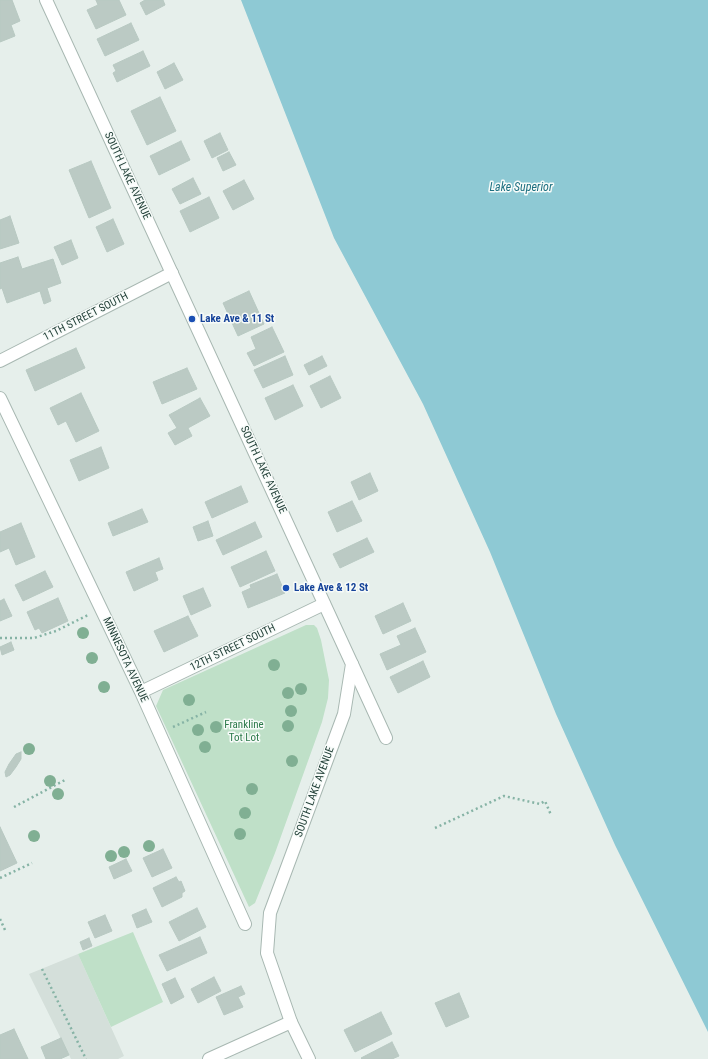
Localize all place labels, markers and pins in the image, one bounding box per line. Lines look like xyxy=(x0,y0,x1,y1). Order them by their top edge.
place label: Lake Ave & 11 St xyxy=(200,312,274,326)
marker: Lake Ave & 11 St xyxy=(187,314,197,324)
place label: Lake Ave & 12 St xyxy=(294,581,368,595)
marker: Lake Ave & 12 St xyxy=(281,583,291,593)

